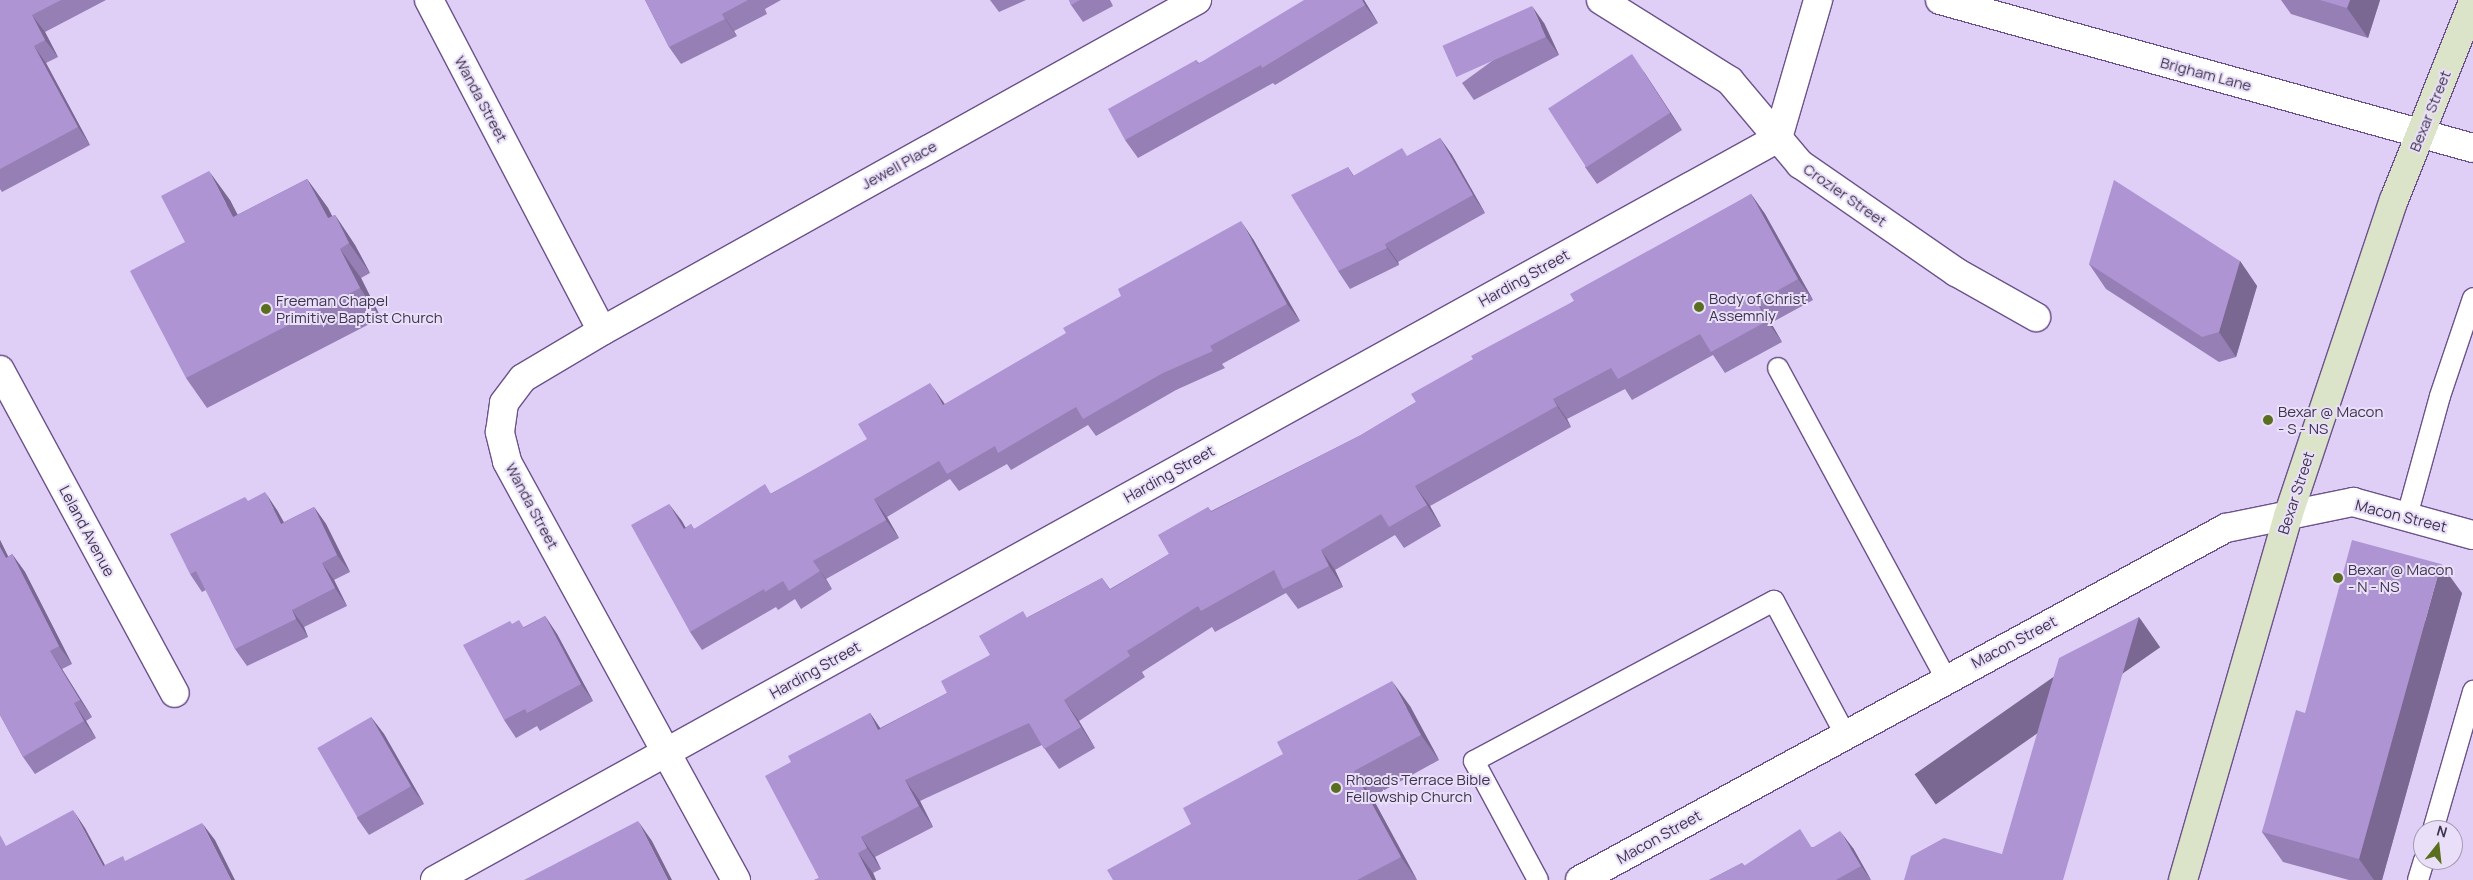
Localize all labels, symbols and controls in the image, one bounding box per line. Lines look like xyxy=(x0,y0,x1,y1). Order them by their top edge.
street label: Wanda Street xyxy=(451,53,511,145)
street label: Brigham Lane xyxy=(2158,53,2254,95)
street label: Bexar Street xyxy=(2406,68,2454,154)
street label: Jewell Place xyxy=(858,137,940,193)
street label: Crozier Street xyxy=(1800,160,1890,230)
street label: Harding Street xyxy=(1475,246,1573,310)
place label: Body of Christ Assemnly xyxy=(1709,289,1806,324)
place label: Freeman Chapel Primitive Baptist Church xyxy=(276,291,443,326)
marker: Body of Christ Assemnly xyxy=(1693,301,1705,313)
marker: Freeman Chapel Primitive Baptist Church xyxy=(260,303,272,315)
place label: Bexar @ Macon - S - NS xyxy=(2278,402,2383,437)
marker: Bexar @ Macon - S - NS xyxy=(2262,414,2274,426)
street label: Harding Street xyxy=(1120,442,1218,506)
street label: Bexar Street xyxy=(2274,449,2318,537)
street label: Wanda Street xyxy=(502,460,562,552)
street label: Leland Avenue xyxy=(55,482,119,580)
street label: Macon Street xyxy=(2353,496,2449,536)
place label: Bexar @ Macon - N - NS xyxy=(2348,560,2453,595)
marker: Bexar @ Macon - N - NS xyxy=(2332,572,2344,584)
street label: Macon Street xyxy=(1968,612,2060,672)
street label: Harding Street xyxy=(766,638,864,702)
place label: Rhoads Terrace Bible Fellowship Church xyxy=(1346,770,1490,805)
marker: Rhoads Terrace Bible Fellowship Church xyxy=(1330,782,1342,794)
street label: Macon Street xyxy=(1614,806,1704,868)
north arrow xyxy=(2413,820,2463,870)
text: N xyxy=(2435,821,2449,842)

